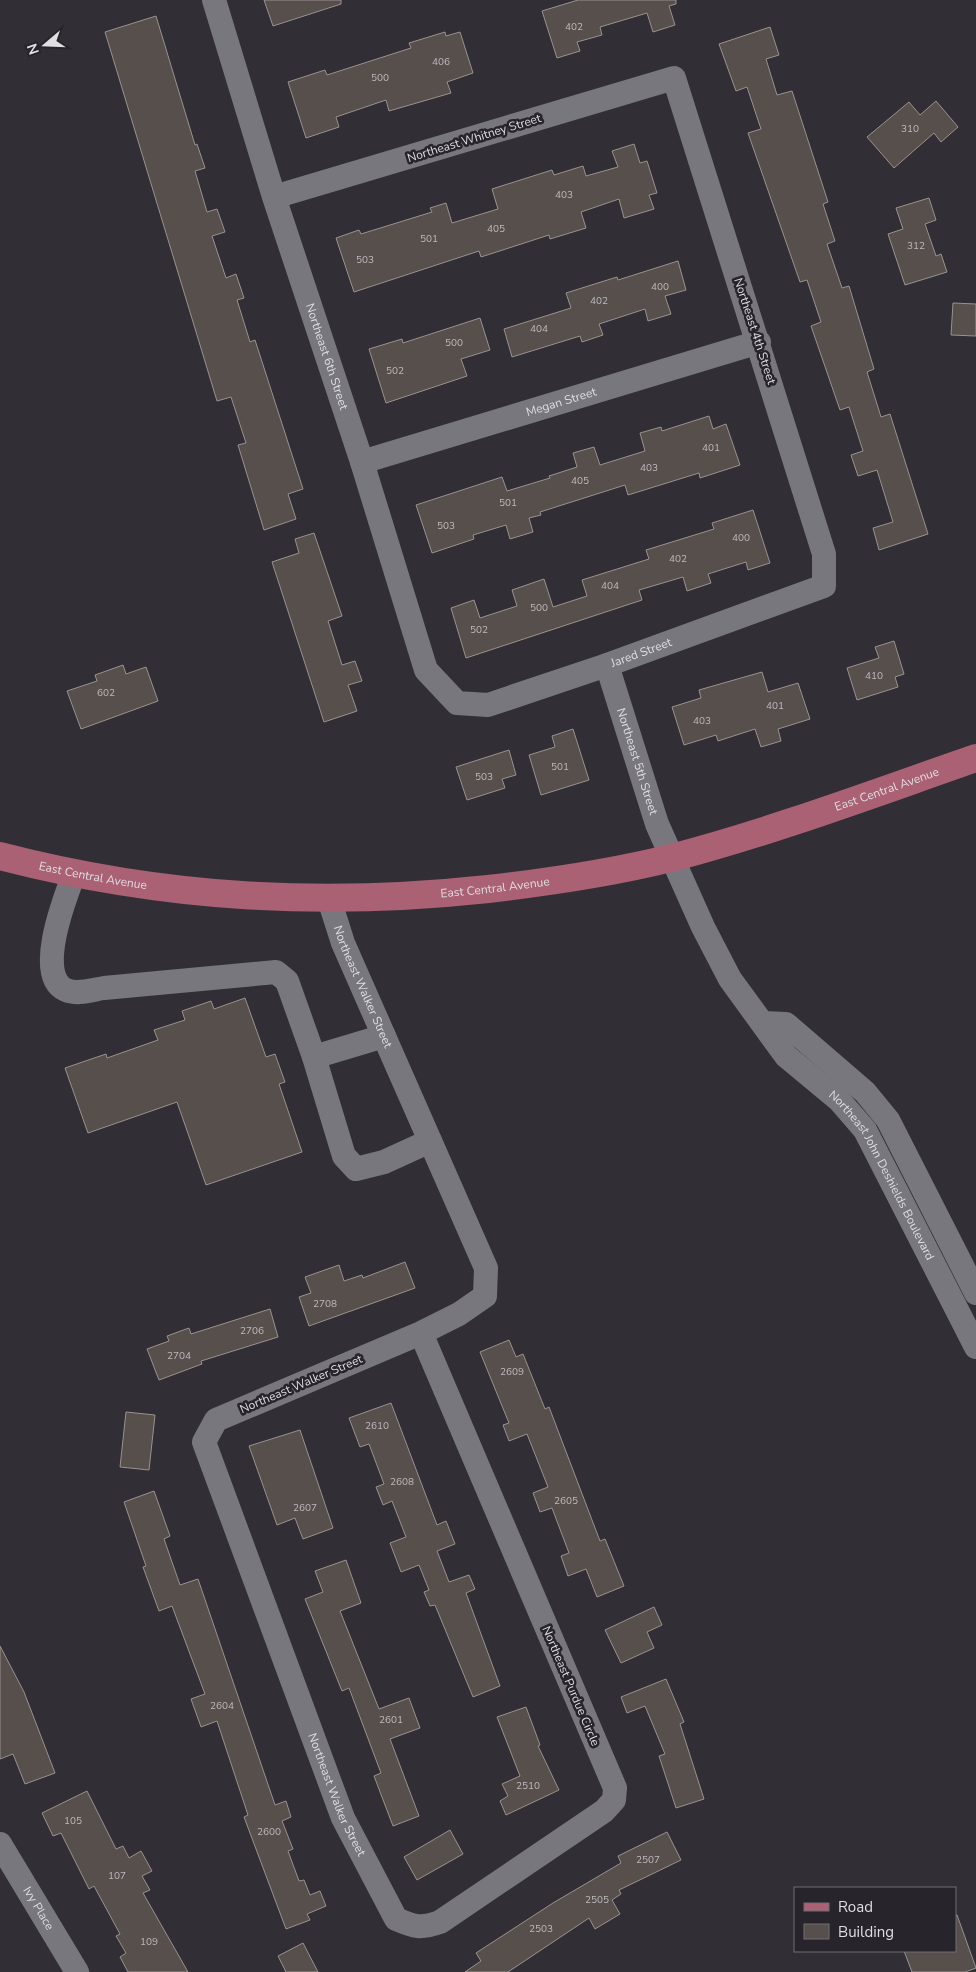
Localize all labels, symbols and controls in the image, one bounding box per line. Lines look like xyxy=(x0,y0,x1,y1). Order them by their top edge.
north arrow xyxy=(20,20,70,70)
house number: 402 xyxy=(565,20,583,34)
text: N xyxy=(22,41,44,57)
house number: 406 xyxy=(432,55,450,69)
house number: 500 xyxy=(371,71,389,85)
street label: Northeast Whitney Street xyxy=(405,110,544,166)
house number: 310 xyxy=(901,122,919,136)
house number: 403 xyxy=(555,188,573,202)
house number: 405 xyxy=(487,222,505,236)
house number: 501 xyxy=(420,232,438,246)
house number: 312 xyxy=(907,239,925,253)
house number: 503 xyxy=(356,253,374,267)
street label: Northeast 4th Street xyxy=(730,276,780,387)
house number: 400 xyxy=(651,280,669,294)
house number: 402 xyxy=(590,294,608,308)
street label: Northeast 6th Street xyxy=(302,301,352,413)
house number: 404 xyxy=(530,322,548,336)
house number: 500 xyxy=(445,336,463,350)
house number: 502 xyxy=(386,364,404,378)
street label: Megan Street xyxy=(524,383,599,420)
house number: 401 xyxy=(702,441,720,455)
house number: 403 xyxy=(640,461,658,475)
house number: 405 xyxy=(571,474,589,488)
house number: 501 xyxy=(499,496,517,510)
house number: 503 xyxy=(437,519,455,533)
house number: 400 xyxy=(732,531,750,545)
house number: 402 xyxy=(669,552,687,566)
house number: 404 xyxy=(601,579,619,593)
house number: 500 xyxy=(530,601,548,615)
house number: 502 xyxy=(470,623,488,637)
street label: Jared Street xyxy=(608,634,675,671)
house number: 410 xyxy=(865,669,883,683)
house number: 602 xyxy=(97,686,115,700)
house number: 401 xyxy=(766,699,784,713)
street label: Northeast 5th Street xyxy=(613,706,662,818)
house number: 403 xyxy=(693,714,711,728)
house number: 501 xyxy=(551,760,569,774)
street label: East Central Avenue xyxy=(832,764,941,815)
house number: 503 xyxy=(475,770,493,784)
street label: East Central Avenue xyxy=(37,858,148,893)
street label: East Central Avenue xyxy=(440,873,551,901)
street label: Northeast Walker Street xyxy=(330,923,396,1051)
street label: Northeast John Deshields Boulevard xyxy=(825,1087,938,1263)
house number: 2708 xyxy=(313,1297,337,1311)
house number: 2706 xyxy=(240,1324,264,1338)
house number: 2704 xyxy=(167,1349,191,1363)
street label: Northeast Walker Street xyxy=(237,1351,365,1417)
house number: 2609 xyxy=(500,1365,524,1379)
house number: 2610 xyxy=(365,1419,389,1433)
house number: 2608 xyxy=(390,1475,414,1489)
house number: 2605 xyxy=(554,1494,578,1508)
house number: 2607 xyxy=(293,1501,317,1515)
street label: Northeast Purdue Circle xyxy=(538,1623,604,1749)
house number: 2604 xyxy=(210,1699,234,1713)
house number: 2601 xyxy=(379,1713,403,1727)
street label: Northeast Walker Street xyxy=(304,1731,370,1860)
house number: 2510 xyxy=(516,1779,540,1793)
house number: 105 xyxy=(64,1814,82,1828)
house number: 2600 xyxy=(257,1825,281,1839)
house number: 2507 xyxy=(636,1853,660,1867)
house number: 107 xyxy=(108,1869,126,1883)
street label: Ivy Place xyxy=(19,1884,58,1933)
legend xyxy=(794,1887,956,1952)
house number: 2505 xyxy=(585,1893,609,1907)
text: Road xyxy=(838,1897,873,1917)
house number: 2503 xyxy=(529,1922,553,1936)
text: Building xyxy=(838,1922,894,1942)
house number: 109 xyxy=(140,1935,158,1949)

